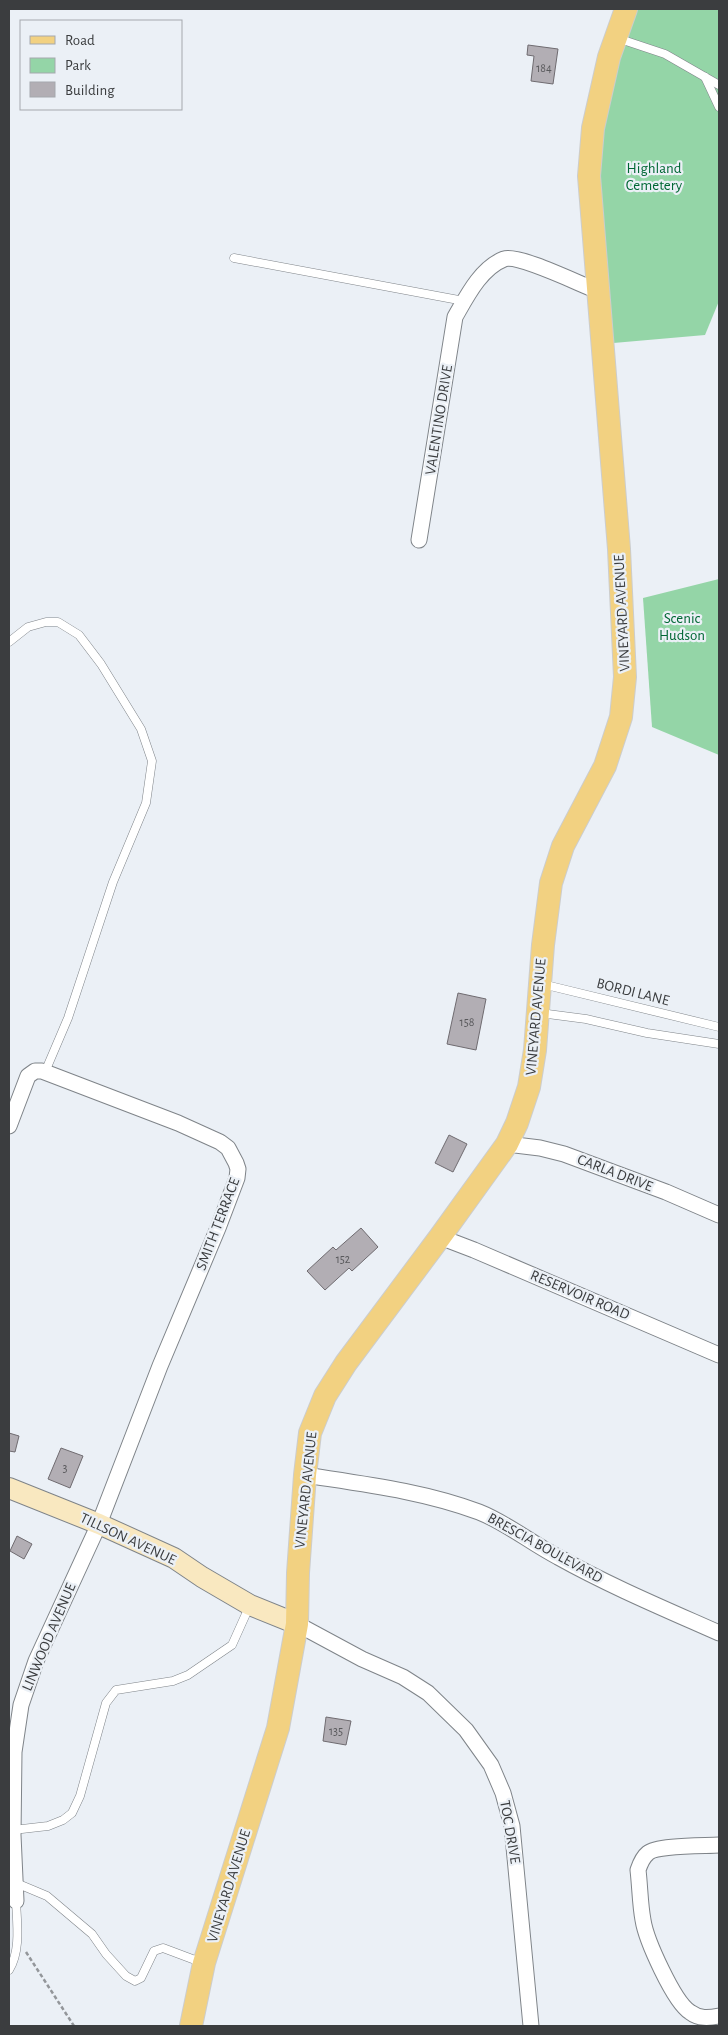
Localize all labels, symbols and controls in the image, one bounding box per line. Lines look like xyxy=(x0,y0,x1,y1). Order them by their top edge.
legend xyxy=(20,20,182,110)
text: Road xyxy=(65,33,95,48)
text: Park xyxy=(65,58,91,73)
house number: 184 xyxy=(536,62,552,74)
text: Building xyxy=(65,83,115,98)
park label: Highland Cemetery xyxy=(626,161,683,193)
street label: VALENTINO DRIVE xyxy=(423,364,455,476)
street label: VINEYARD AVENUE xyxy=(611,554,633,672)
park label: Scenic Hudson xyxy=(659,611,705,643)
street label: VINEYARD AVENUE xyxy=(523,958,549,1076)
street label: BORDI LANE xyxy=(595,976,671,1008)
house number: 158 xyxy=(460,1016,475,1028)
street label: CARLA DRIVE xyxy=(575,1152,655,1194)
street label: SMITH TERRACE xyxy=(194,1176,242,1272)
house number: 152 xyxy=(336,1253,351,1265)
street label: RESERVOIR ROAD xyxy=(528,1267,632,1323)
street label: VINEYARD AVENUE xyxy=(292,1431,320,1549)
house number: 3 xyxy=(63,1462,68,1474)
street label: TILLSON AVENUE xyxy=(78,1510,178,1568)
street label: BRESCIA BOULEVARD xyxy=(485,1510,605,1586)
street label: LINWOOD AVENUE xyxy=(20,1581,78,1693)
house number: 135 xyxy=(329,1725,343,1737)
street label: TOC DRIVE xyxy=(497,1799,523,1865)
street label: VINEYARD AVENUE xyxy=(205,1828,253,1944)

